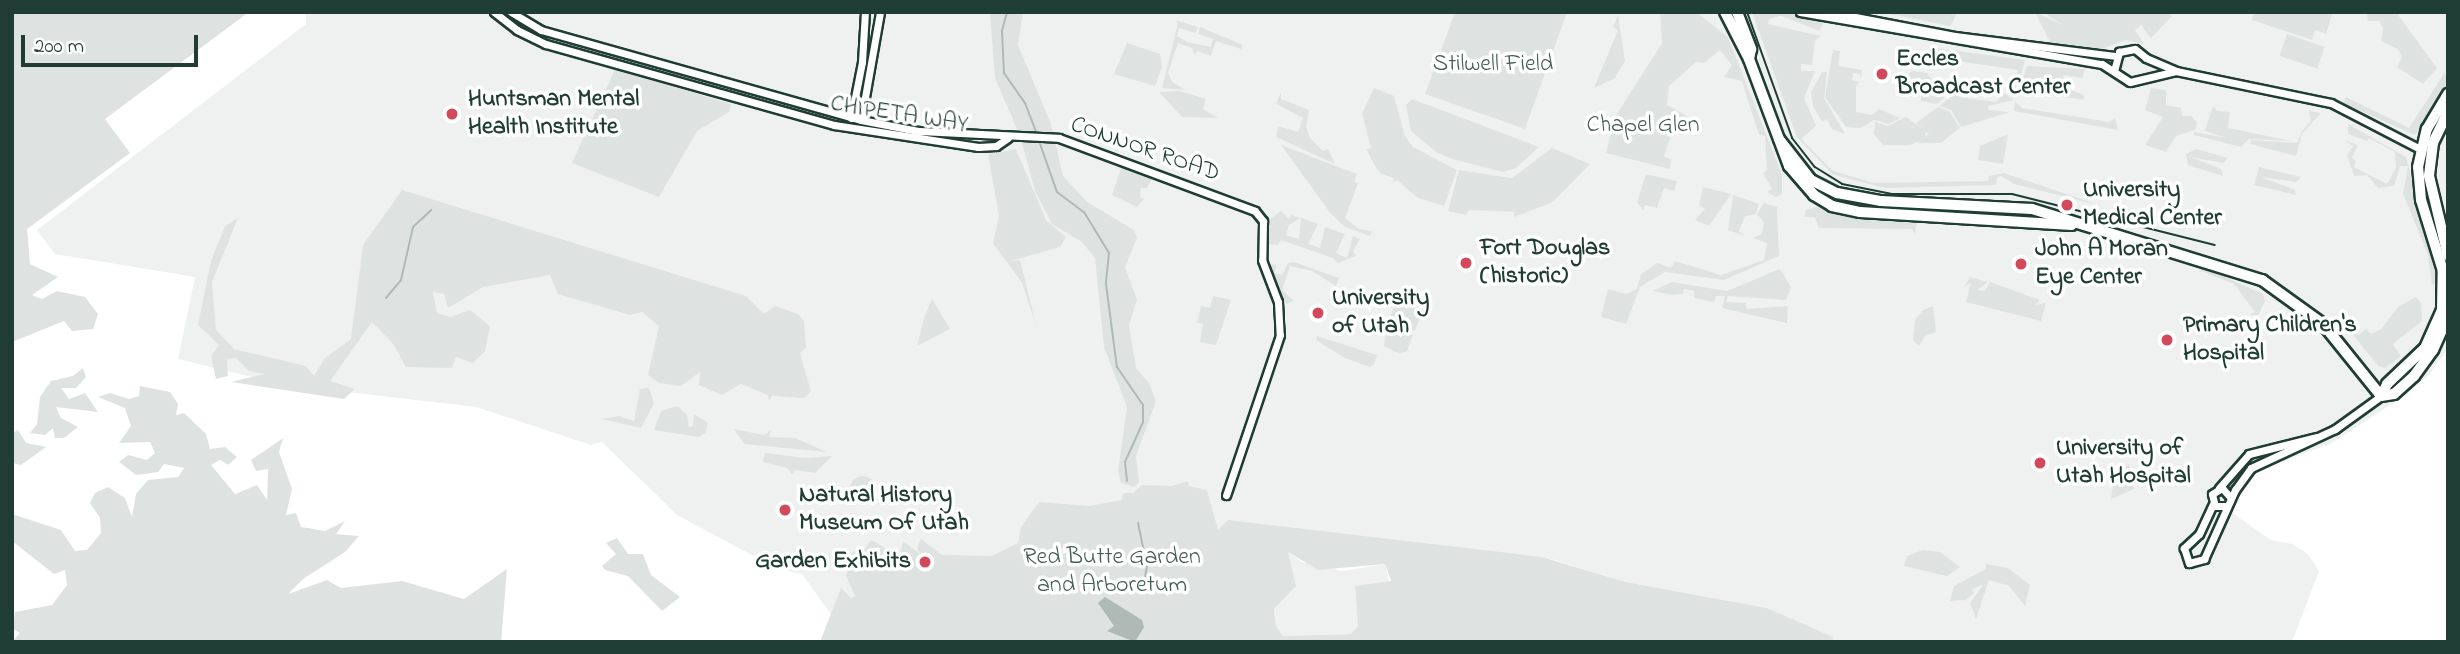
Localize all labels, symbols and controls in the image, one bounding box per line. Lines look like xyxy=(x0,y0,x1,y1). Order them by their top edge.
scale bar xyxy=(24,21,201,65)
text: 200 m xyxy=(34,32,84,62)
place label: Eccles Broadcast Center xyxy=(1896,46,2070,102)
park label: Stilwell Field xyxy=(1433,51,1553,79)
marker: Eccles Broadcast Center xyxy=(1874,66,1890,82)
place label: Huntsman Mental Health Institute xyxy=(468,86,639,142)
street label: CHIPETA WAY xyxy=(828,90,970,140)
marker: Huntsman Mental Health Institute xyxy=(442,104,462,124)
street label: CONNOR ROAD xyxy=(1067,111,1223,189)
park label: Chapel Glen xyxy=(1586,112,1700,140)
place label: University Medical Center xyxy=(2083,177,2222,233)
marker: University Medical Center xyxy=(2057,195,2077,215)
place label: Fort Douglas (historic) xyxy=(1480,235,1610,291)
place label: John A Moran Eye Center xyxy=(2035,236,2168,292)
marker: Fort Douglas (historic) xyxy=(1458,255,1474,271)
marker: John A Moran Eye Center xyxy=(2013,256,2029,272)
place label: University of Utah xyxy=(1332,285,1429,341)
marker: University of Utah xyxy=(1310,305,1326,321)
place label: Primary Children's Hospital xyxy=(2183,312,2357,368)
marker: Primary Children's Hospital xyxy=(2157,330,2177,350)
place label: University of Utah Hospital xyxy=(2056,435,2191,491)
marker: University of Utah Hospital xyxy=(2030,453,2050,473)
place label: Natural History Museum Of Utah xyxy=(799,482,969,538)
marker: Natural History Museum Of Utah xyxy=(777,502,793,518)
park label: Red Butte Garden and Arboretum xyxy=(1023,544,1201,600)
place label: Garden Exhibits xyxy=(755,548,911,576)
marker: Garden Exhibits xyxy=(917,554,933,570)

